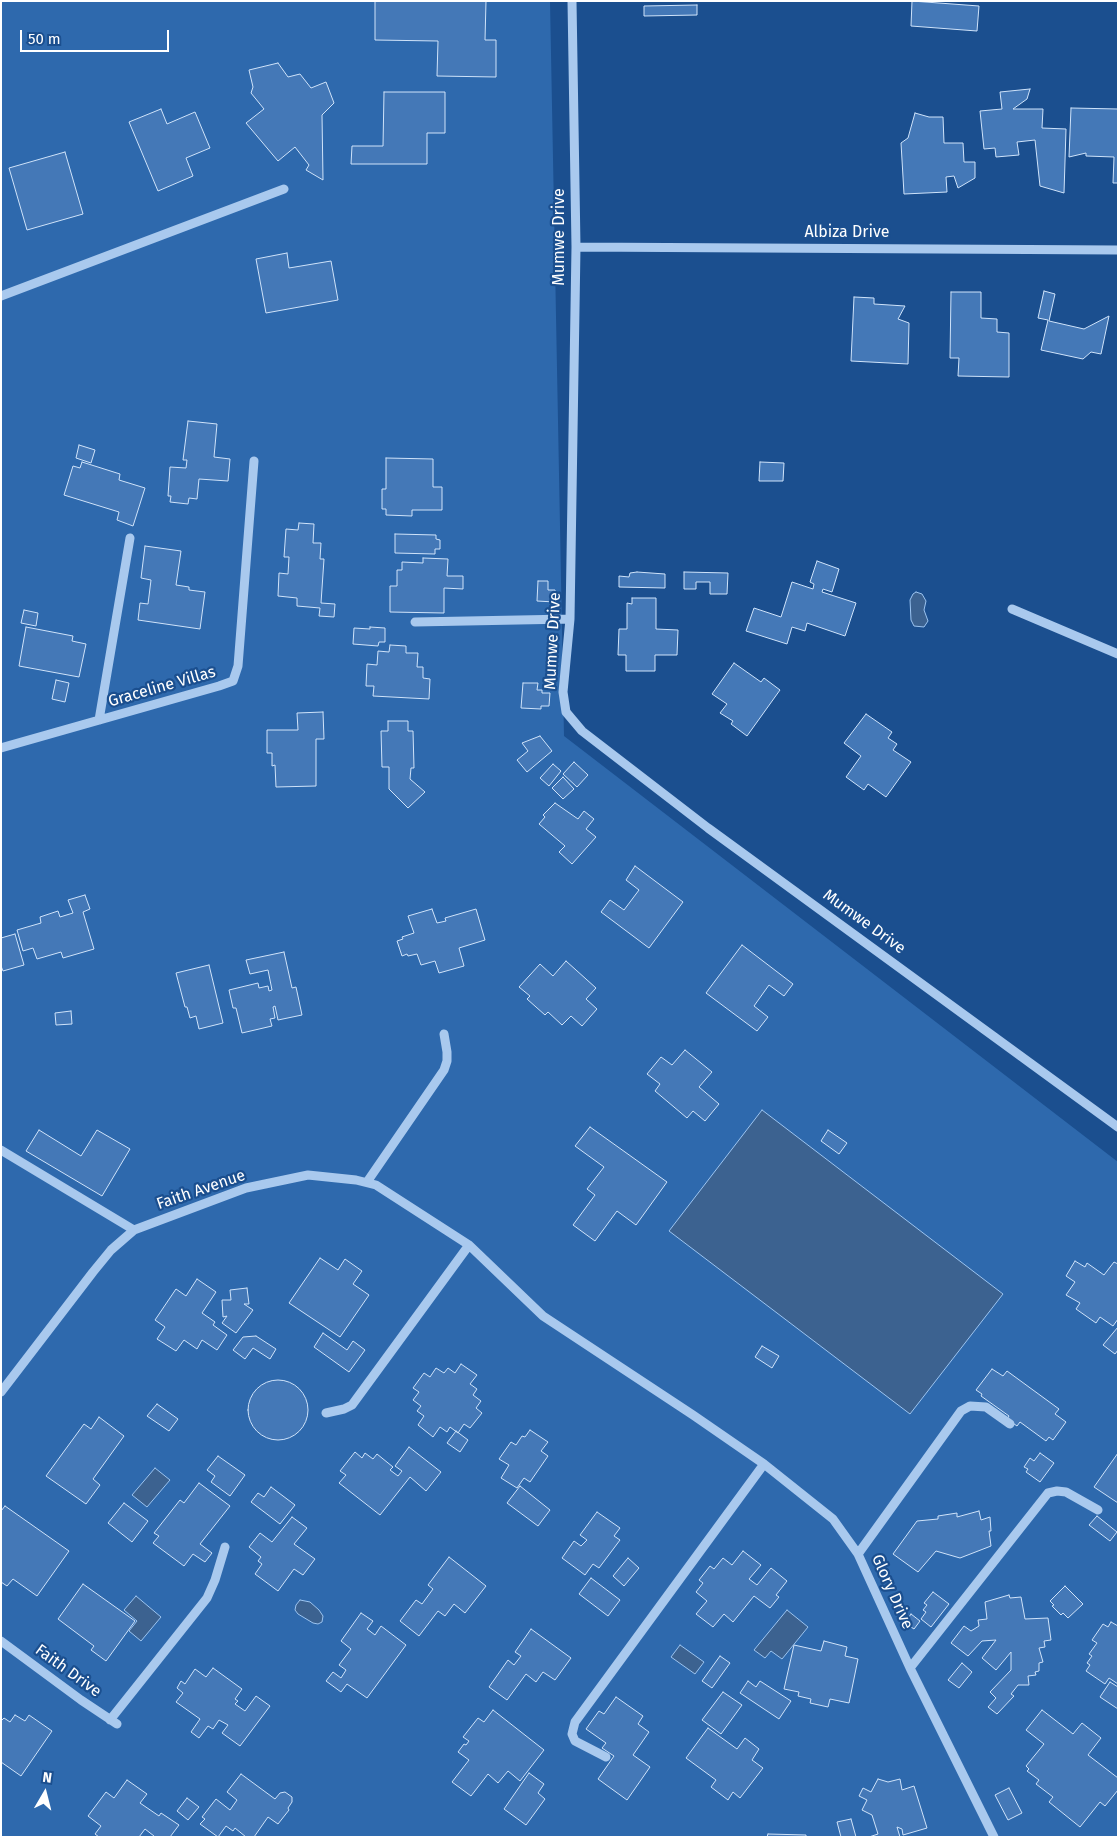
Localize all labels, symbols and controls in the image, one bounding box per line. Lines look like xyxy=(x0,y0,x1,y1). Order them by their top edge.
scale bar xyxy=(22,20,171,52)
text: 50 m xyxy=(28,30,61,48)
street label: Mumwe Drive xyxy=(550,188,570,286)
street label: Albiza Drive xyxy=(804,223,890,243)
street label: Mumwe Drive xyxy=(541,592,565,690)
street label: Graceline Villas xyxy=(106,663,218,711)
street label: Mumwe Drive xyxy=(819,886,909,958)
street label: Faith Avenue xyxy=(154,1166,248,1214)
street label: Glory Drive xyxy=(867,1552,917,1632)
street label: Faith Drive xyxy=(31,1641,105,1701)
north arrow xyxy=(20,1768,70,1818)
text: N xyxy=(41,1769,53,1787)

